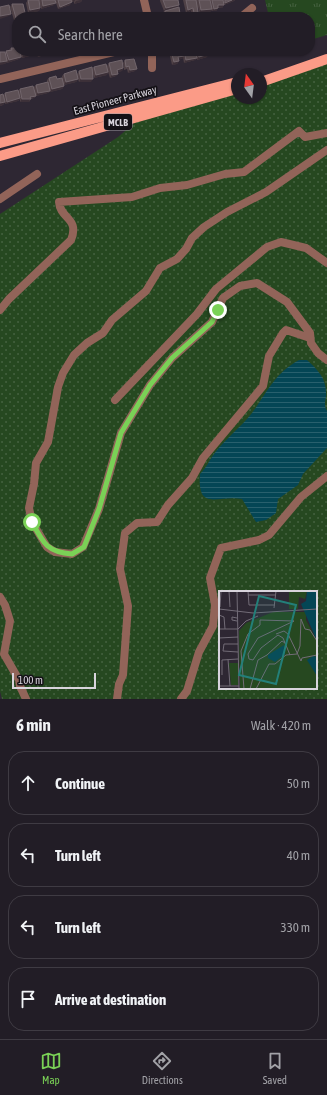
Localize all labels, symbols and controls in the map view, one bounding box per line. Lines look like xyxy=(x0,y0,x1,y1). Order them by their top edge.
search box xyxy=(12,12,315,56)
icon: search xyxy=(26,23,48,45)
text: Search here xyxy=(58,26,123,43)
north arrow xyxy=(231,68,267,104)
street label: East Pioneer Parkway xyxy=(72,83,158,117)
road number: MCLB xyxy=(104,114,132,130)
route end xyxy=(209,301,227,319)
route start xyxy=(23,513,41,531)
inset map xyxy=(219,591,317,689)
scale bar xyxy=(12,671,96,690)
text: 100 m xyxy=(18,674,43,686)
text: 6 min xyxy=(16,715,51,735)
text: Walk · 420 m xyxy=(251,718,311,733)
icon: ahead xyxy=(17,772,39,794)
text: Continue xyxy=(55,775,105,792)
text: 50 m xyxy=(287,776,310,791)
icon: left xyxy=(17,844,39,866)
text: Turn left xyxy=(55,847,101,864)
text: 40 m xyxy=(287,848,310,863)
icon: left xyxy=(17,916,39,938)
text: Turn left xyxy=(55,919,101,936)
text: 330 m xyxy=(281,920,310,935)
icon: arrive xyxy=(17,988,39,1010)
text: Arrive at destination xyxy=(55,991,166,1008)
tab: Map xyxy=(40,1050,62,1086)
tab: Directions xyxy=(142,1050,183,1086)
tab: Saved xyxy=(263,1050,287,1086)

